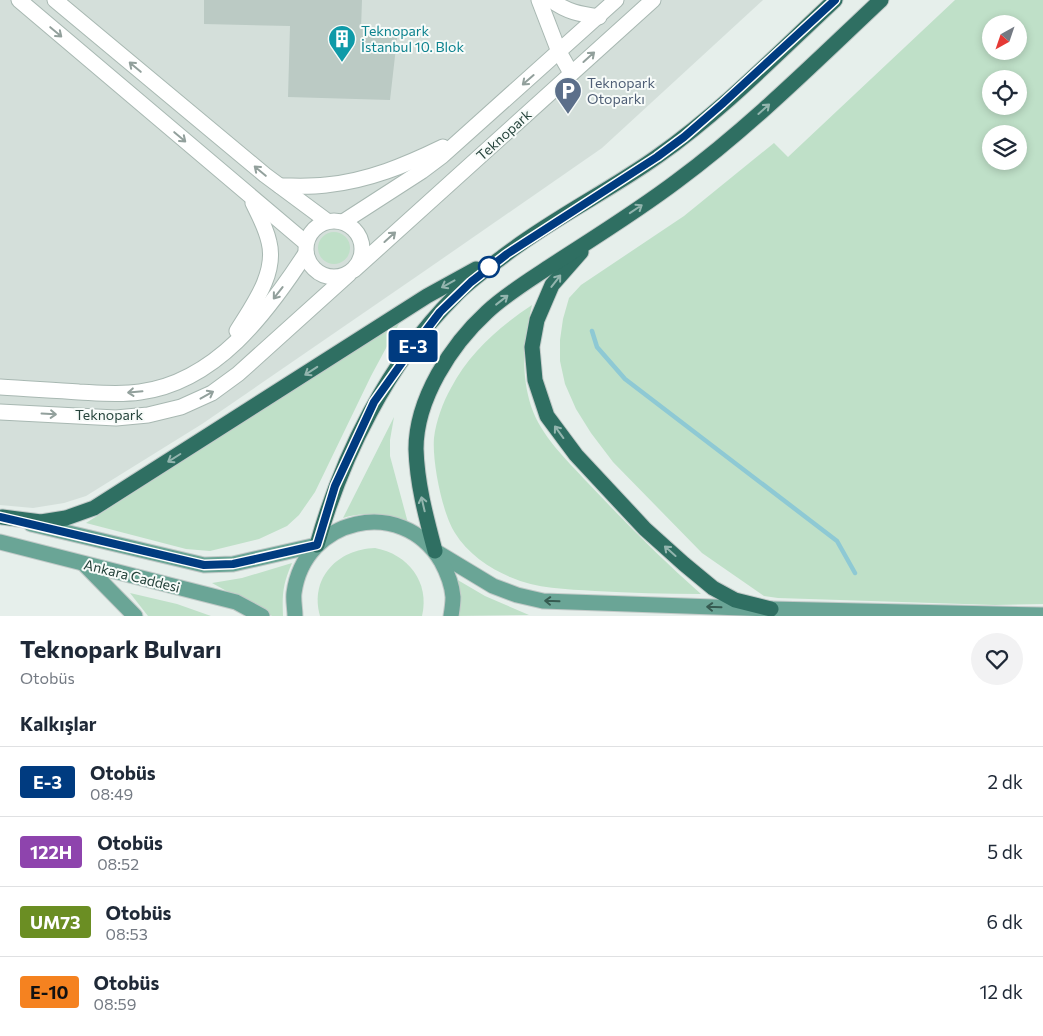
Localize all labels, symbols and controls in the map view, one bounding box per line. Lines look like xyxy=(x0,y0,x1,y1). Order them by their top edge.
north arrow xyxy=(982,15,1028,60)
map controls xyxy=(982,15,1027,170)
place label: Teknopark İstanbul 10. Blok xyxy=(361,22,464,55)
building icon: Teknopark İstanbul 10. Blok xyxy=(327,24,357,63)
one-way arrow xyxy=(49,26,62,37)
one-way arrow xyxy=(582,52,595,63)
one-way arrow xyxy=(129,61,142,72)
button: locate xyxy=(982,70,1027,115)
one-way arrow xyxy=(522,74,535,85)
place label: Teknopark Otoparkı xyxy=(587,74,655,107)
parking icon: Teknopark Otoparkı xyxy=(553,76,583,115)
one-way arrow xyxy=(757,103,770,115)
street label: Teknopark xyxy=(473,105,535,164)
button: layers xyxy=(982,125,1027,170)
one-way arrow xyxy=(173,131,186,142)
one-way arrow xyxy=(254,165,267,176)
one-way arrow xyxy=(629,204,643,214)
one-way arrow xyxy=(384,231,397,243)
unlabelled marker xyxy=(478,256,500,278)
one-way arrow xyxy=(551,275,562,288)
one-way arrow xyxy=(441,280,456,289)
one-way arrow xyxy=(273,286,284,299)
one-way arrow xyxy=(495,295,509,305)
line badge: E-3 xyxy=(384,330,442,362)
text: E-3 xyxy=(399,335,427,357)
one-way arrow xyxy=(304,366,318,376)
one-way arrow xyxy=(127,387,143,397)
one-way arrow xyxy=(199,390,214,399)
street label: Teknopark xyxy=(75,406,143,423)
one-way arrow xyxy=(40,410,56,419)
one-way arrow xyxy=(554,425,564,439)
one-way arrow xyxy=(167,454,181,464)
one-way arrow xyxy=(418,496,427,512)
one-way arrow xyxy=(663,545,676,557)
street label: Ankara Caddesi xyxy=(82,555,182,596)
one-way arrow xyxy=(544,596,560,606)
one-way arrow xyxy=(707,602,723,612)
button: heart xyxy=(971,633,1023,685)
text: Teknopark Bulvarı xyxy=(20,634,222,663)
text: Otobüs xyxy=(20,668,75,687)
text: Kalkışlar xyxy=(20,712,97,735)
text: Otobüs xyxy=(90,761,156,784)
text: 2 dk xyxy=(988,770,1023,793)
text: E-3 xyxy=(33,771,62,793)
text: 08:49 xyxy=(90,784,133,803)
text: Otobüs xyxy=(97,831,163,854)
text: 5 dk xyxy=(987,840,1023,863)
text: 122H xyxy=(30,841,72,863)
text: 08:52 xyxy=(97,854,139,873)
text: Otobüs xyxy=(106,901,171,924)
text: 6 dk xyxy=(987,910,1023,933)
text: UM73 xyxy=(30,911,81,933)
text: 08:53 xyxy=(106,924,148,943)
text: Otobüs xyxy=(94,971,159,994)
text: 12 dk xyxy=(979,980,1023,1003)
text: E-10 xyxy=(30,981,69,1003)
text: 08:59 xyxy=(94,994,136,1013)

